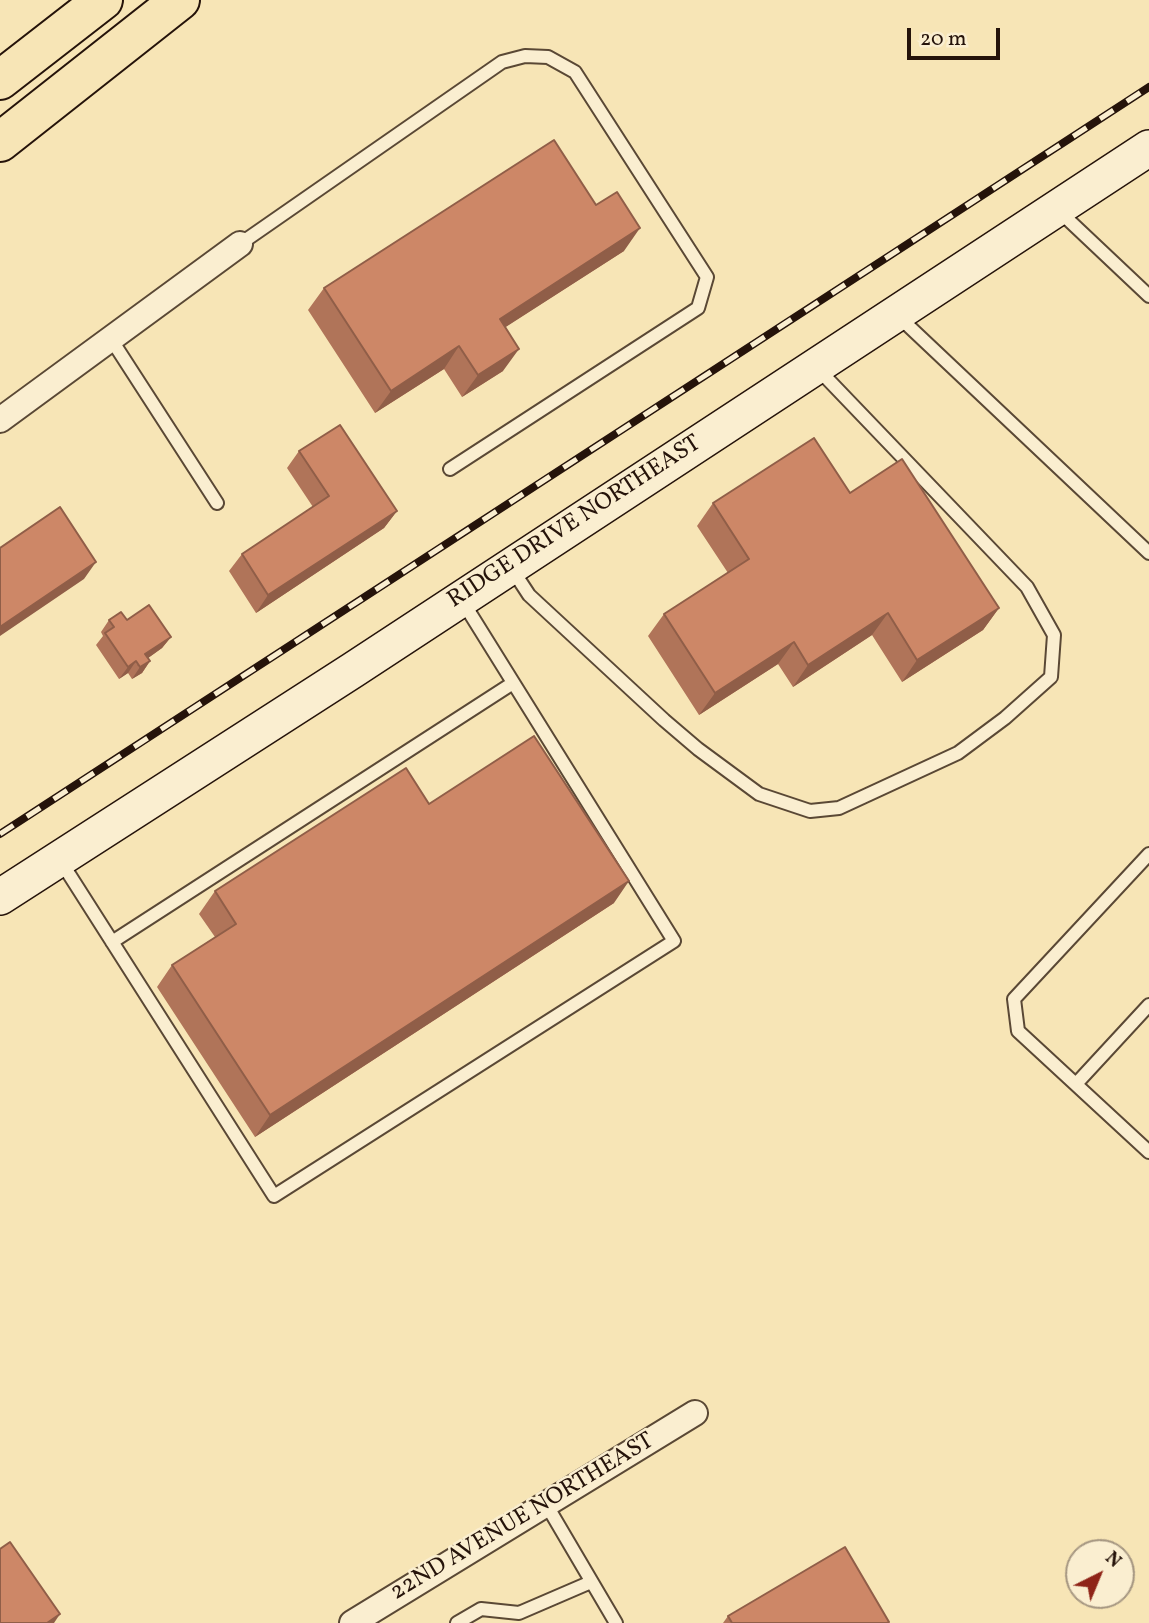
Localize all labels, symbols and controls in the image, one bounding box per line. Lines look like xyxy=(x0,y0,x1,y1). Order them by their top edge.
scale bar xyxy=(911,14,1004,58)
text: 20 m xyxy=(920,25,966,54)
street label: RIDGE DRIVE NORTHEAST xyxy=(443,430,707,616)
street label: 22ND AVENUE NORTHEAST xyxy=(386,1428,660,1608)
north arrow xyxy=(1065,1539,1135,1609)
text: N xyxy=(1099,1546,1127,1574)

